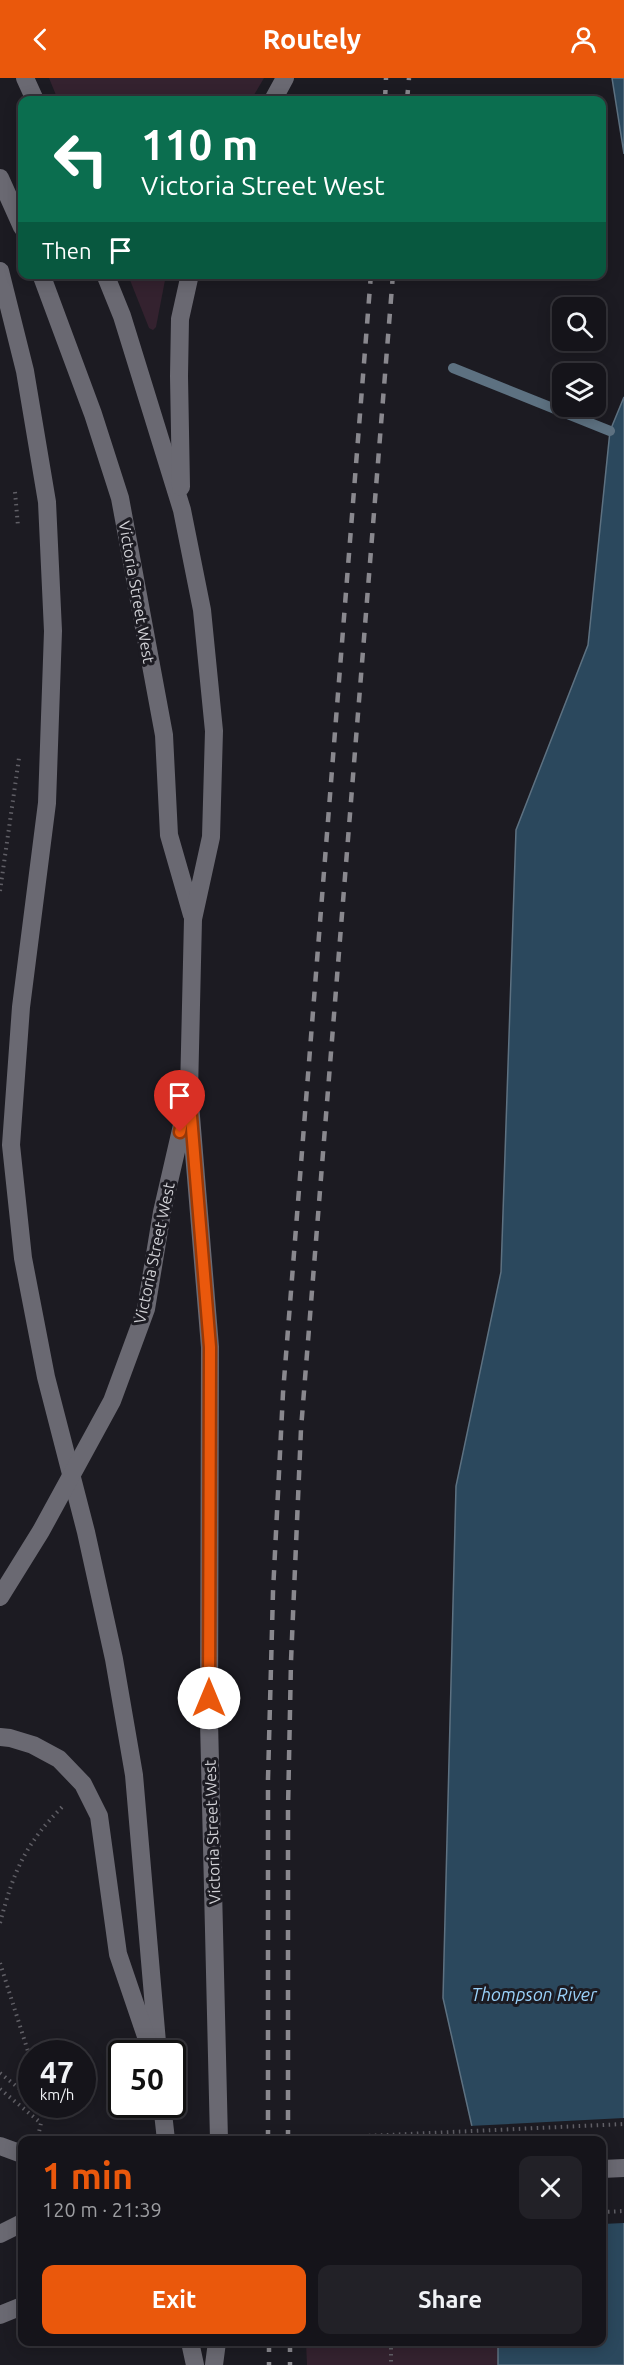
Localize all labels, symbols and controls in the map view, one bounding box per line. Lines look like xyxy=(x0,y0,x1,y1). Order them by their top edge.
icon: back xyxy=(24,23,57,56)
icon: person xyxy=(567,23,600,56)
text: Routely xyxy=(263,24,361,54)
icon: left xyxy=(42,120,120,198)
text: 110 m xyxy=(141,121,258,168)
text: Victoria Street West xyxy=(141,170,385,200)
icon: arrive xyxy=(104,234,137,267)
text: Then xyxy=(42,238,92,263)
map controls xyxy=(552,297,606,417)
button: search xyxy=(552,297,606,351)
button: layers xyxy=(552,363,606,417)
street label: Victoria Street West xyxy=(116,519,159,665)
pin xyxy=(154,1070,205,1132)
icon: arrive xyxy=(163,1079,196,1112)
street label: Victoria Street West xyxy=(130,1180,178,1326)
position arrow xyxy=(177,1666,241,1730)
street label: Victoria Street West xyxy=(200,1759,224,1904)
water label: Thompson River xyxy=(471,1984,598,2004)
speed limit sign: 50 xyxy=(108,2040,186,2118)
text: 47 xyxy=(40,2055,74,2089)
text: km/h xyxy=(40,2086,74,2103)
text: 1 min xyxy=(42,2155,133,2196)
button: close xyxy=(519,2156,582,2219)
text: 120 m · 21:39 xyxy=(42,2198,162,2221)
button: Exit xyxy=(42,2265,306,2334)
button: Share xyxy=(318,2265,582,2334)

